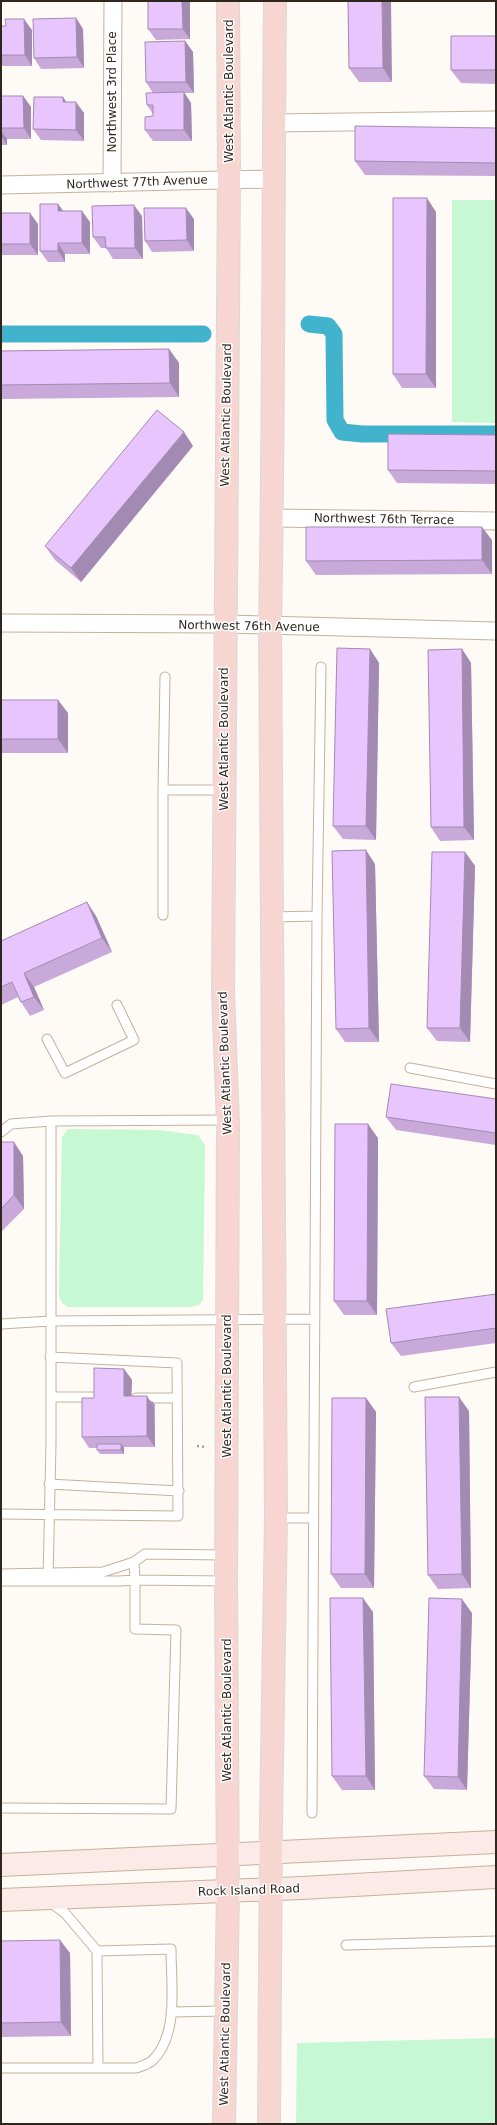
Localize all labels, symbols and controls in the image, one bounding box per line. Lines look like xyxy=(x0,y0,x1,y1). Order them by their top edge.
street label: West Atlantic Boulevard xyxy=(222,19,236,163)
street label: Northwest 3rd Place xyxy=(105,31,119,153)
street label: Northwest 77th Avenue xyxy=(66,173,208,191)
street label: West Atlantic Boulevard xyxy=(218,343,234,487)
street label: Northwest 76th Terrace xyxy=(314,511,454,527)
street label: Northwest 76th Avenue xyxy=(178,618,320,634)
street label: West Atlantic Boulevard xyxy=(217,667,231,811)
street label: West Atlantic Boulevard xyxy=(216,991,234,1135)
street label: West Atlantic Boulevard xyxy=(220,1314,234,1458)
street label: West Atlantic Boulevard xyxy=(220,1638,234,1782)
street label: Rock Island Road xyxy=(198,1881,300,1899)
street label: West Atlantic Boulevard xyxy=(217,1962,233,2106)

